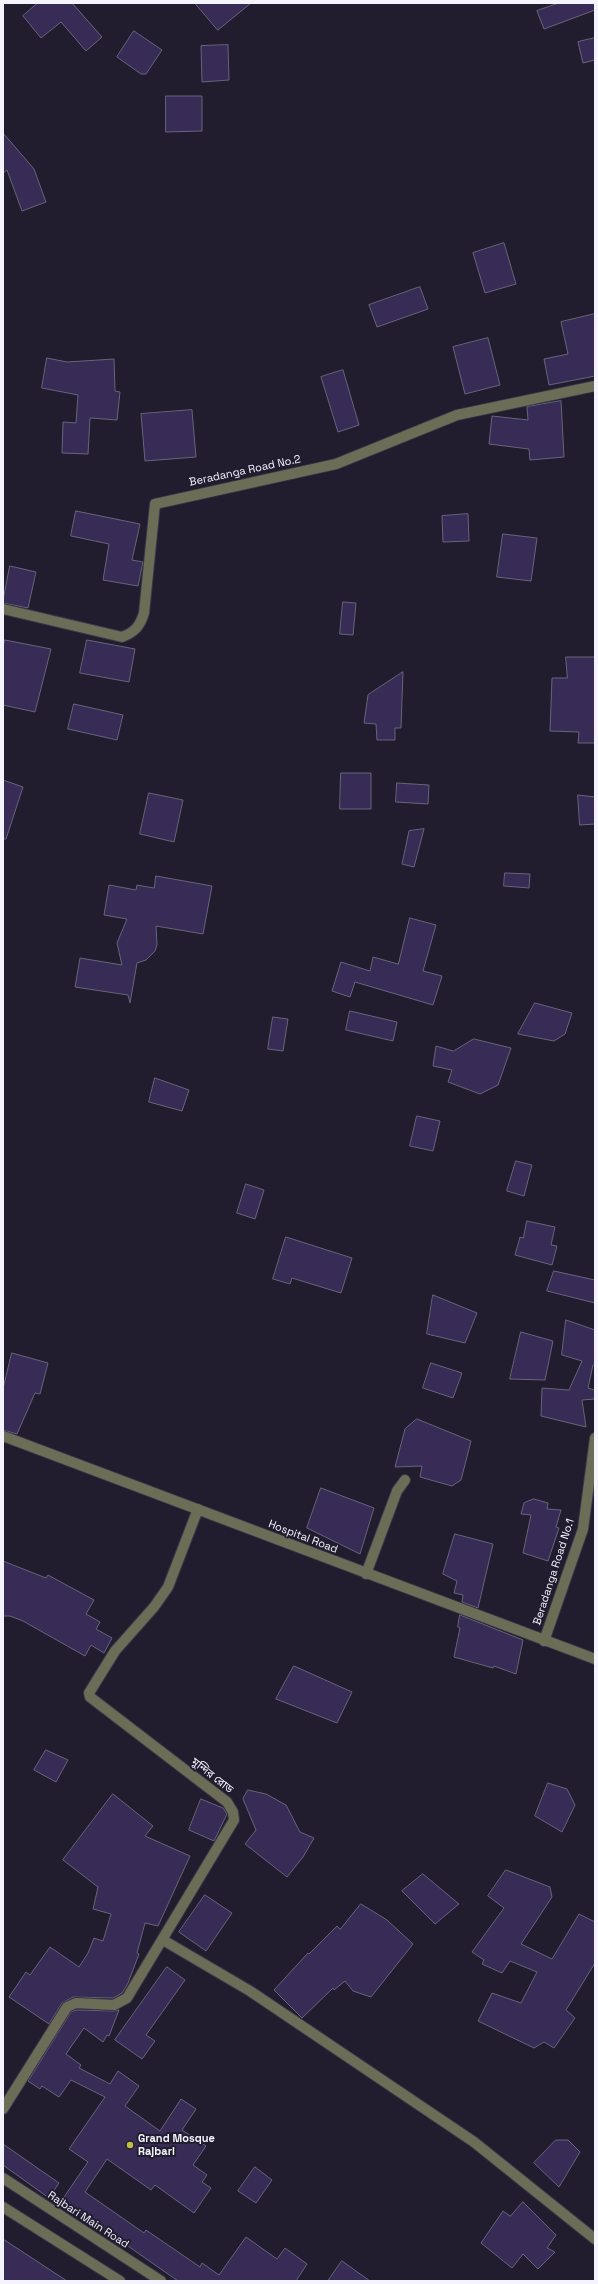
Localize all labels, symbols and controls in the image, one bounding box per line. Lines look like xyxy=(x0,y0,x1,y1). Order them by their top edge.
street label: Beradanga Road No.2 xyxy=(188,453,302,489)
street label: Beradanga Road No.1 xyxy=(531,1517,577,1627)
street label: Hospital Road xyxy=(266,1518,340,1556)
street label: মুন্দির রোড xyxy=(188,1756,236,1796)
place label: Grand Mosque Rajbari xyxy=(138,2132,215,2158)
marker: Grand Mosque Rajbari xyxy=(125,2140,135,2150)
street label: Rajbari Main Road xyxy=(45,2189,131,2251)

